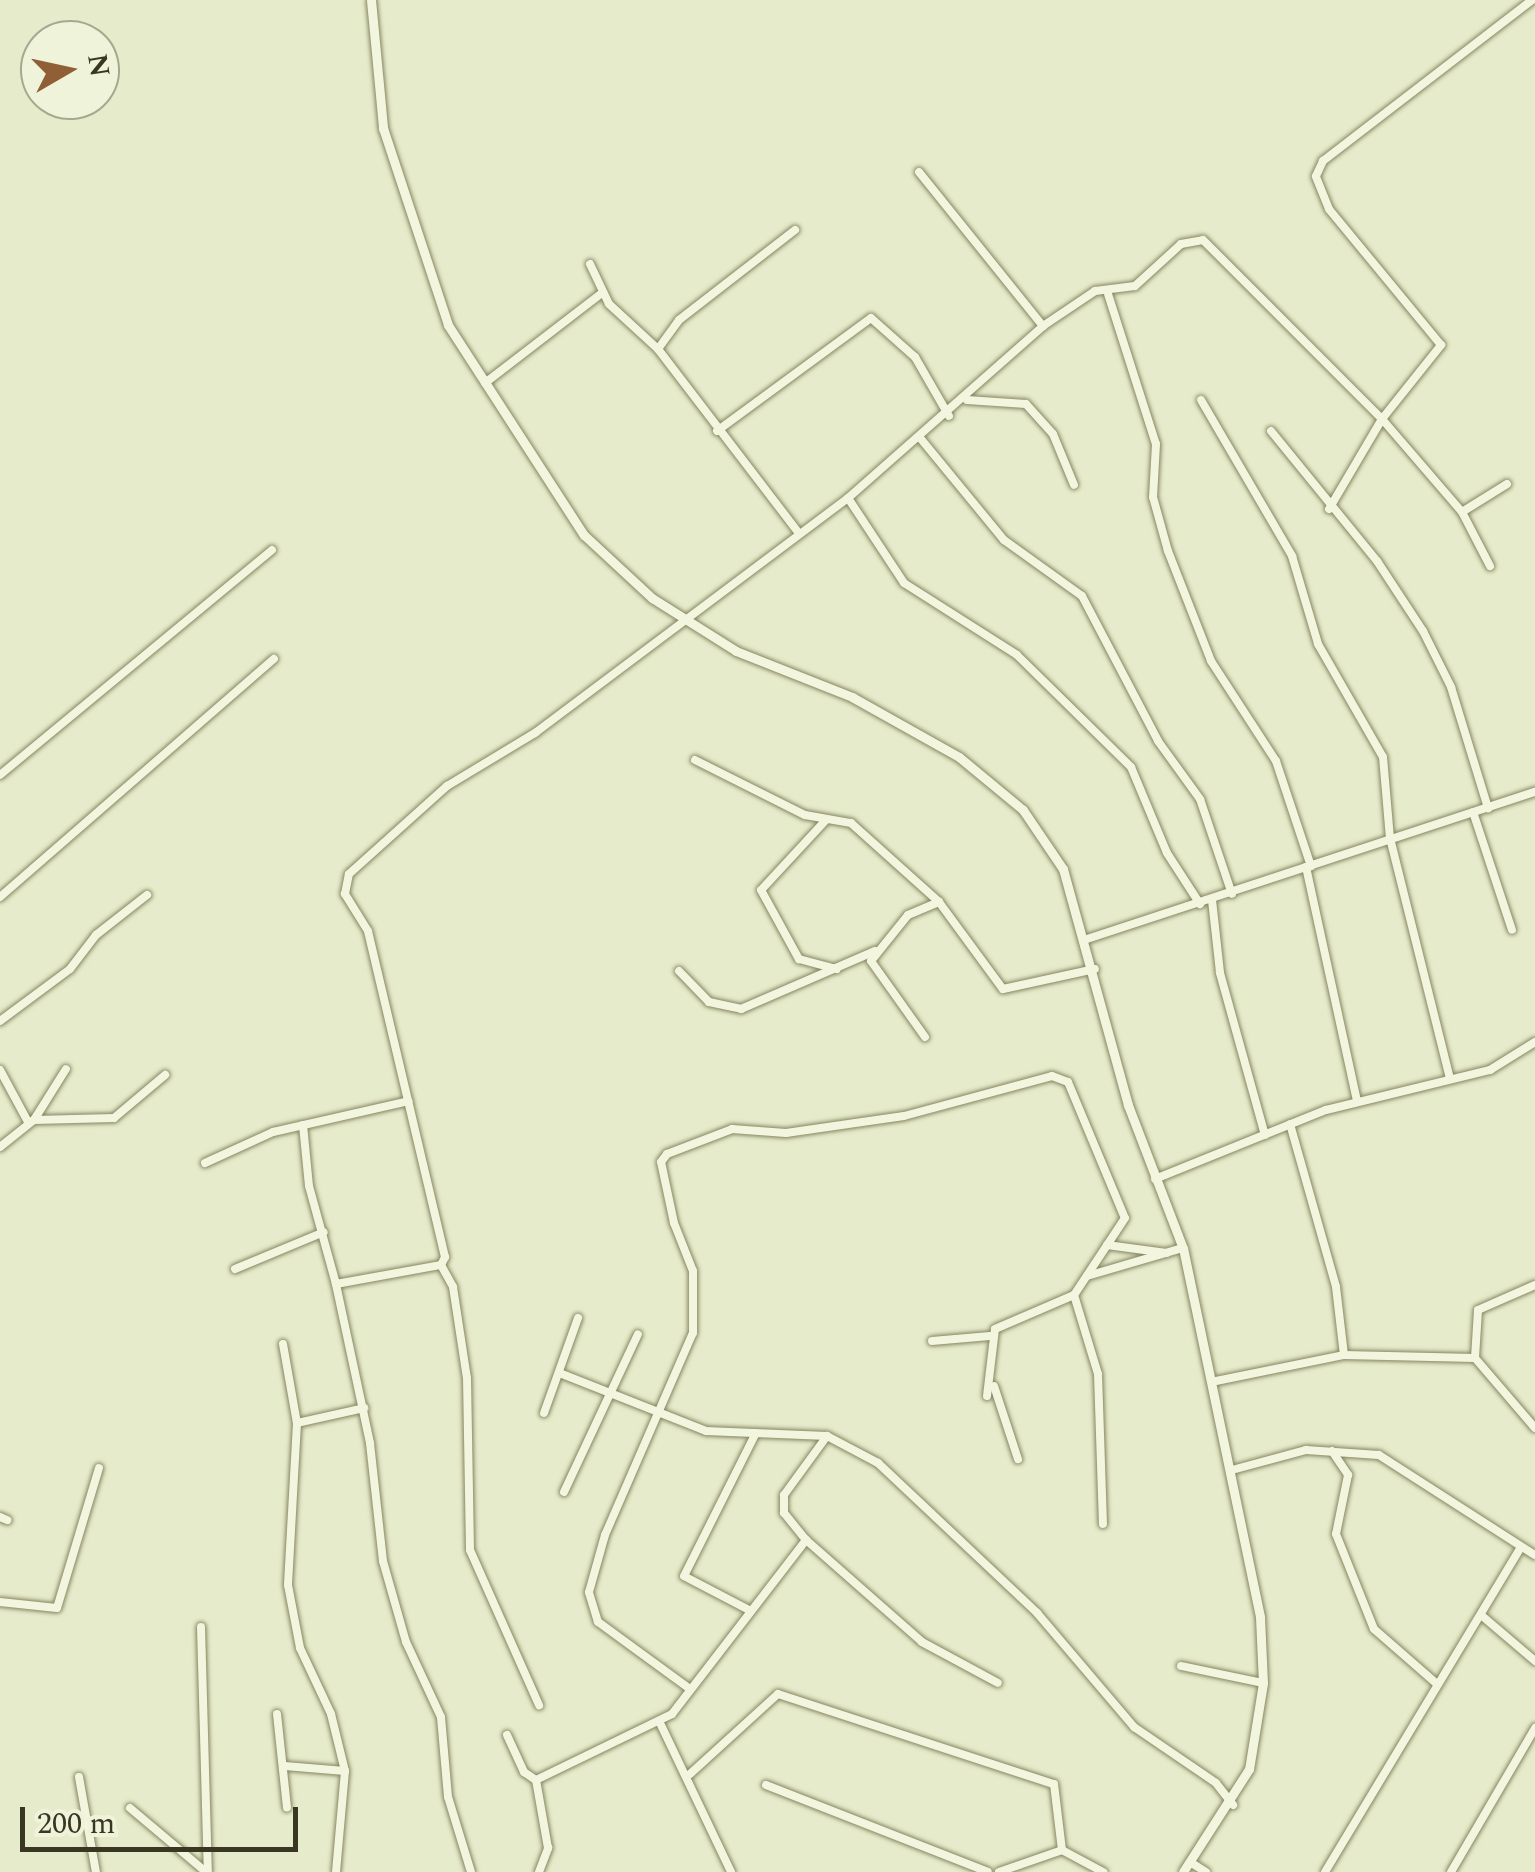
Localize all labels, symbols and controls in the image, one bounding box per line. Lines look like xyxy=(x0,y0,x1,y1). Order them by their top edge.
north arrow xyxy=(20,20,120,120)
text: N xyxy=(75,51,121,80)
scale bar xyxy=(25,1787,302,1849)
text: 200 m xyxy=(37,1801,115,1847)

